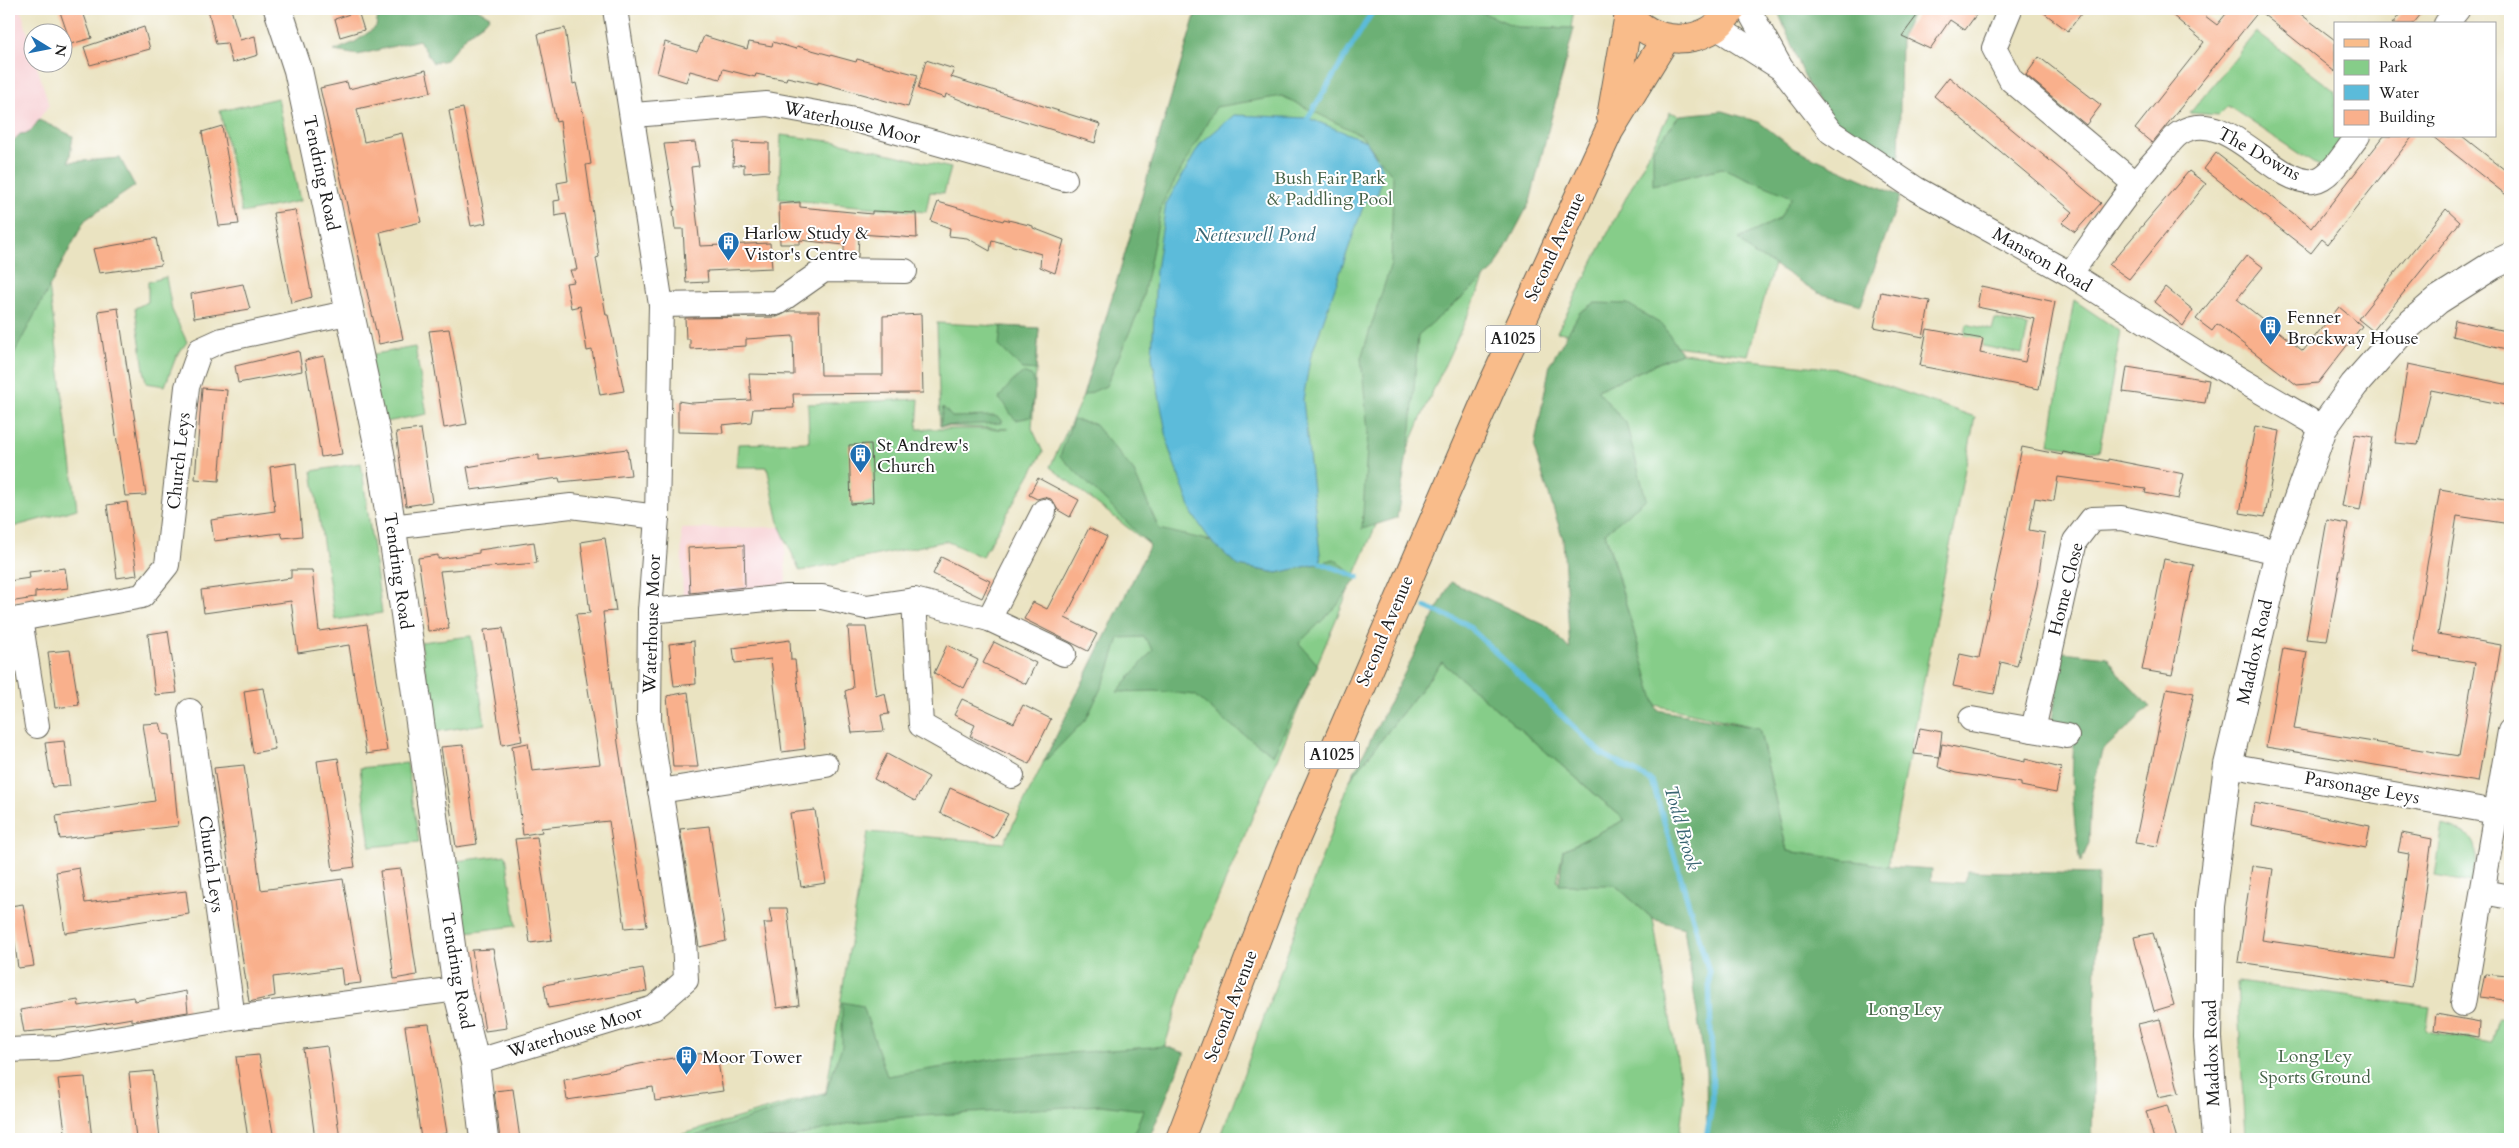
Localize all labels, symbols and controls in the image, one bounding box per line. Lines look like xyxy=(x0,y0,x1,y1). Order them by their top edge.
north arrow xyxy=(22,22,72,72)
legend xyxy=(2334,22,2496,138)
text: Road xyxy=(2379,33,2412,53)
text: N xyxy=(50,43,71,58)
text: Park xyxy=(2379,57,2408,77)
text: Water xyxy=(2378,83,2420,103)
street label: Waterhouse Moor xyxy=(780,95,923,151)
text: Building xyxy=(2379,107,2435,127)
street label: Tendring Road xyxy=(297,113,346,233)
street label: The Downs xyxy=(2213,121,2305,187)
park label: Bush Fair Park & Paddling Pool xyxy=(1267,166,1393,212)
street label: Second Avenue xyxy=(1519,188,1591,306)
place label: Harlow Study & Vistor's Centre xyxy=(744,221,869,267)
street label: Manston Road xyxy=(1988,221,2097,299)
water label: Netteswell Pond xyxy=(1195,222,1316,248)
building icon: Harlow Study & Vistor's Centre xyxy=(716,231,740,262)
place label: Fenner Brockway House xyxy=(2287,305,2419,351)
building icon: Fenner Brockway House xyxy=(2259,315,2283,346)
road number: A1025 xyxy=(1486,326,1540,352)
street label: Church Leys xyxy=(161,411,197,511)
place label: St Andrew's Church xyxy=(877,433,968,479)
building icon: St Andrew's Church xyxy=(849,443,873,474)
street label: Tendring Road xyxy=(377,511,419,631)
street label: Home Close xyxy=(2042,540,2090,638)
street label: Waterhouse Moor xyxy=(637,553,667,695)
street label: Second Avenue xyxy=(1350,572,1420,690)
street label: Maddox Road xyxy=(2231,597,2279,707)
road number: A1025 xyxy=(1304,742,1360,768)
street label: Parsonage Leys xyxy=(2302,766,2422,810)
water label: Todd Brook xyxy=(1657,782,1707,874)
street label: Church Leys xyxy=(192,814,230,914)
street label: Tendring Road xyxy=(434,911,480,1031)
street label: Second Avenue xyxy=(1198,946,1264,1066)
park label: Long Ley xyxy=(1868,997,1943,1022)
street label: Maddox Road xyxy=(2198,999,2226,1107)
street label: Waterhouse Moor xyxy=(504,1000,646,1065)
park label: Long Ley Sports Ground xyxy=(2259,1044,2371,1090)
building icon: Moor Tower xyxy=(674,1045,698,1076)
place label: Moor Tower xyxy=(702,1045,802,1070)

